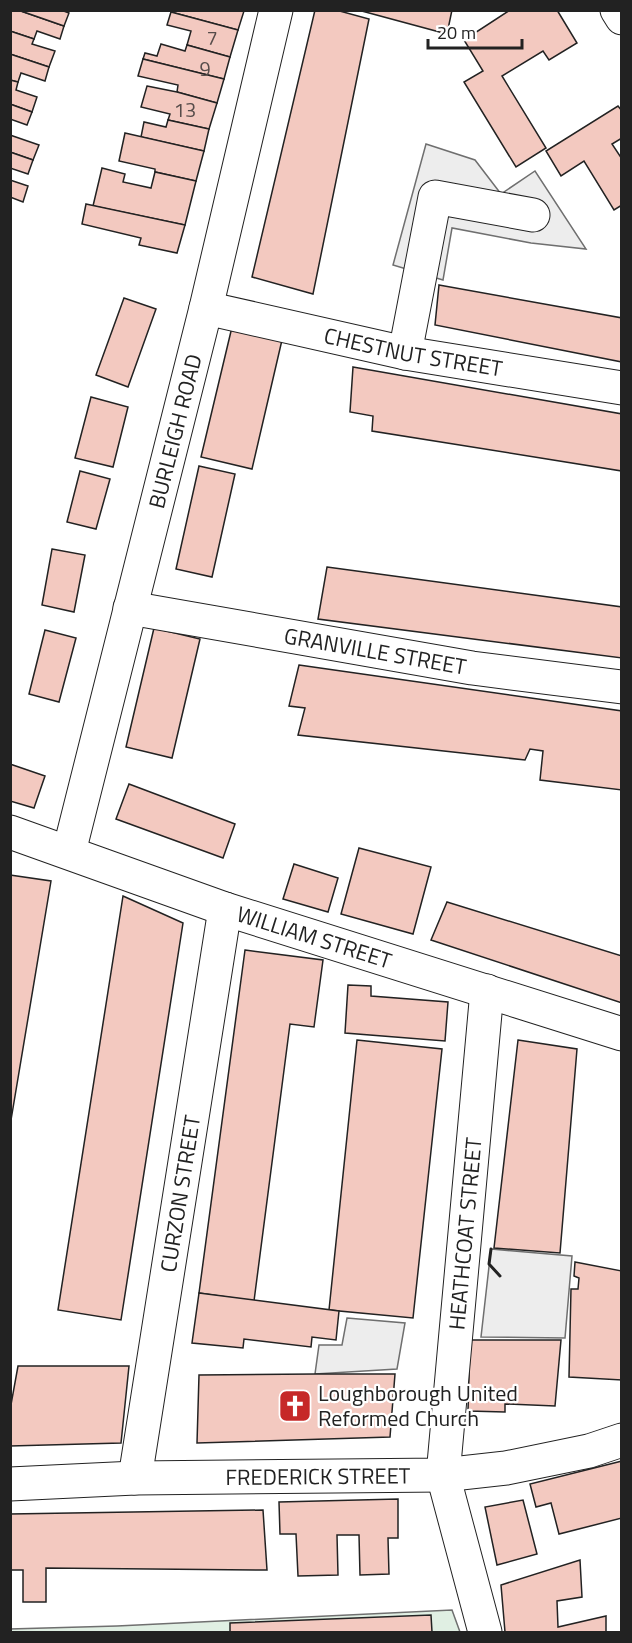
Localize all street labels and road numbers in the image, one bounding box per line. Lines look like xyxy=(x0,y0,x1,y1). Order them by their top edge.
street label: CHESTNUT STREET xyxy=(321,318,505,386)
street label: BURLEIGH ROAD xyxy=(139,350,211,512)
street label: GRANVILLE STREET xyxy=(282,618,469,684)
street label: WILLIAM STREET xyxy=(232,897,397,978)
street label: CURZON STREET xyxy=(151,1112,209,1275)
street label: HEATHCOAT STREET xyxy=(439,1135,491,1331)
street label: FREDERICK STREET xyxy=(225,1458,411,1494)

